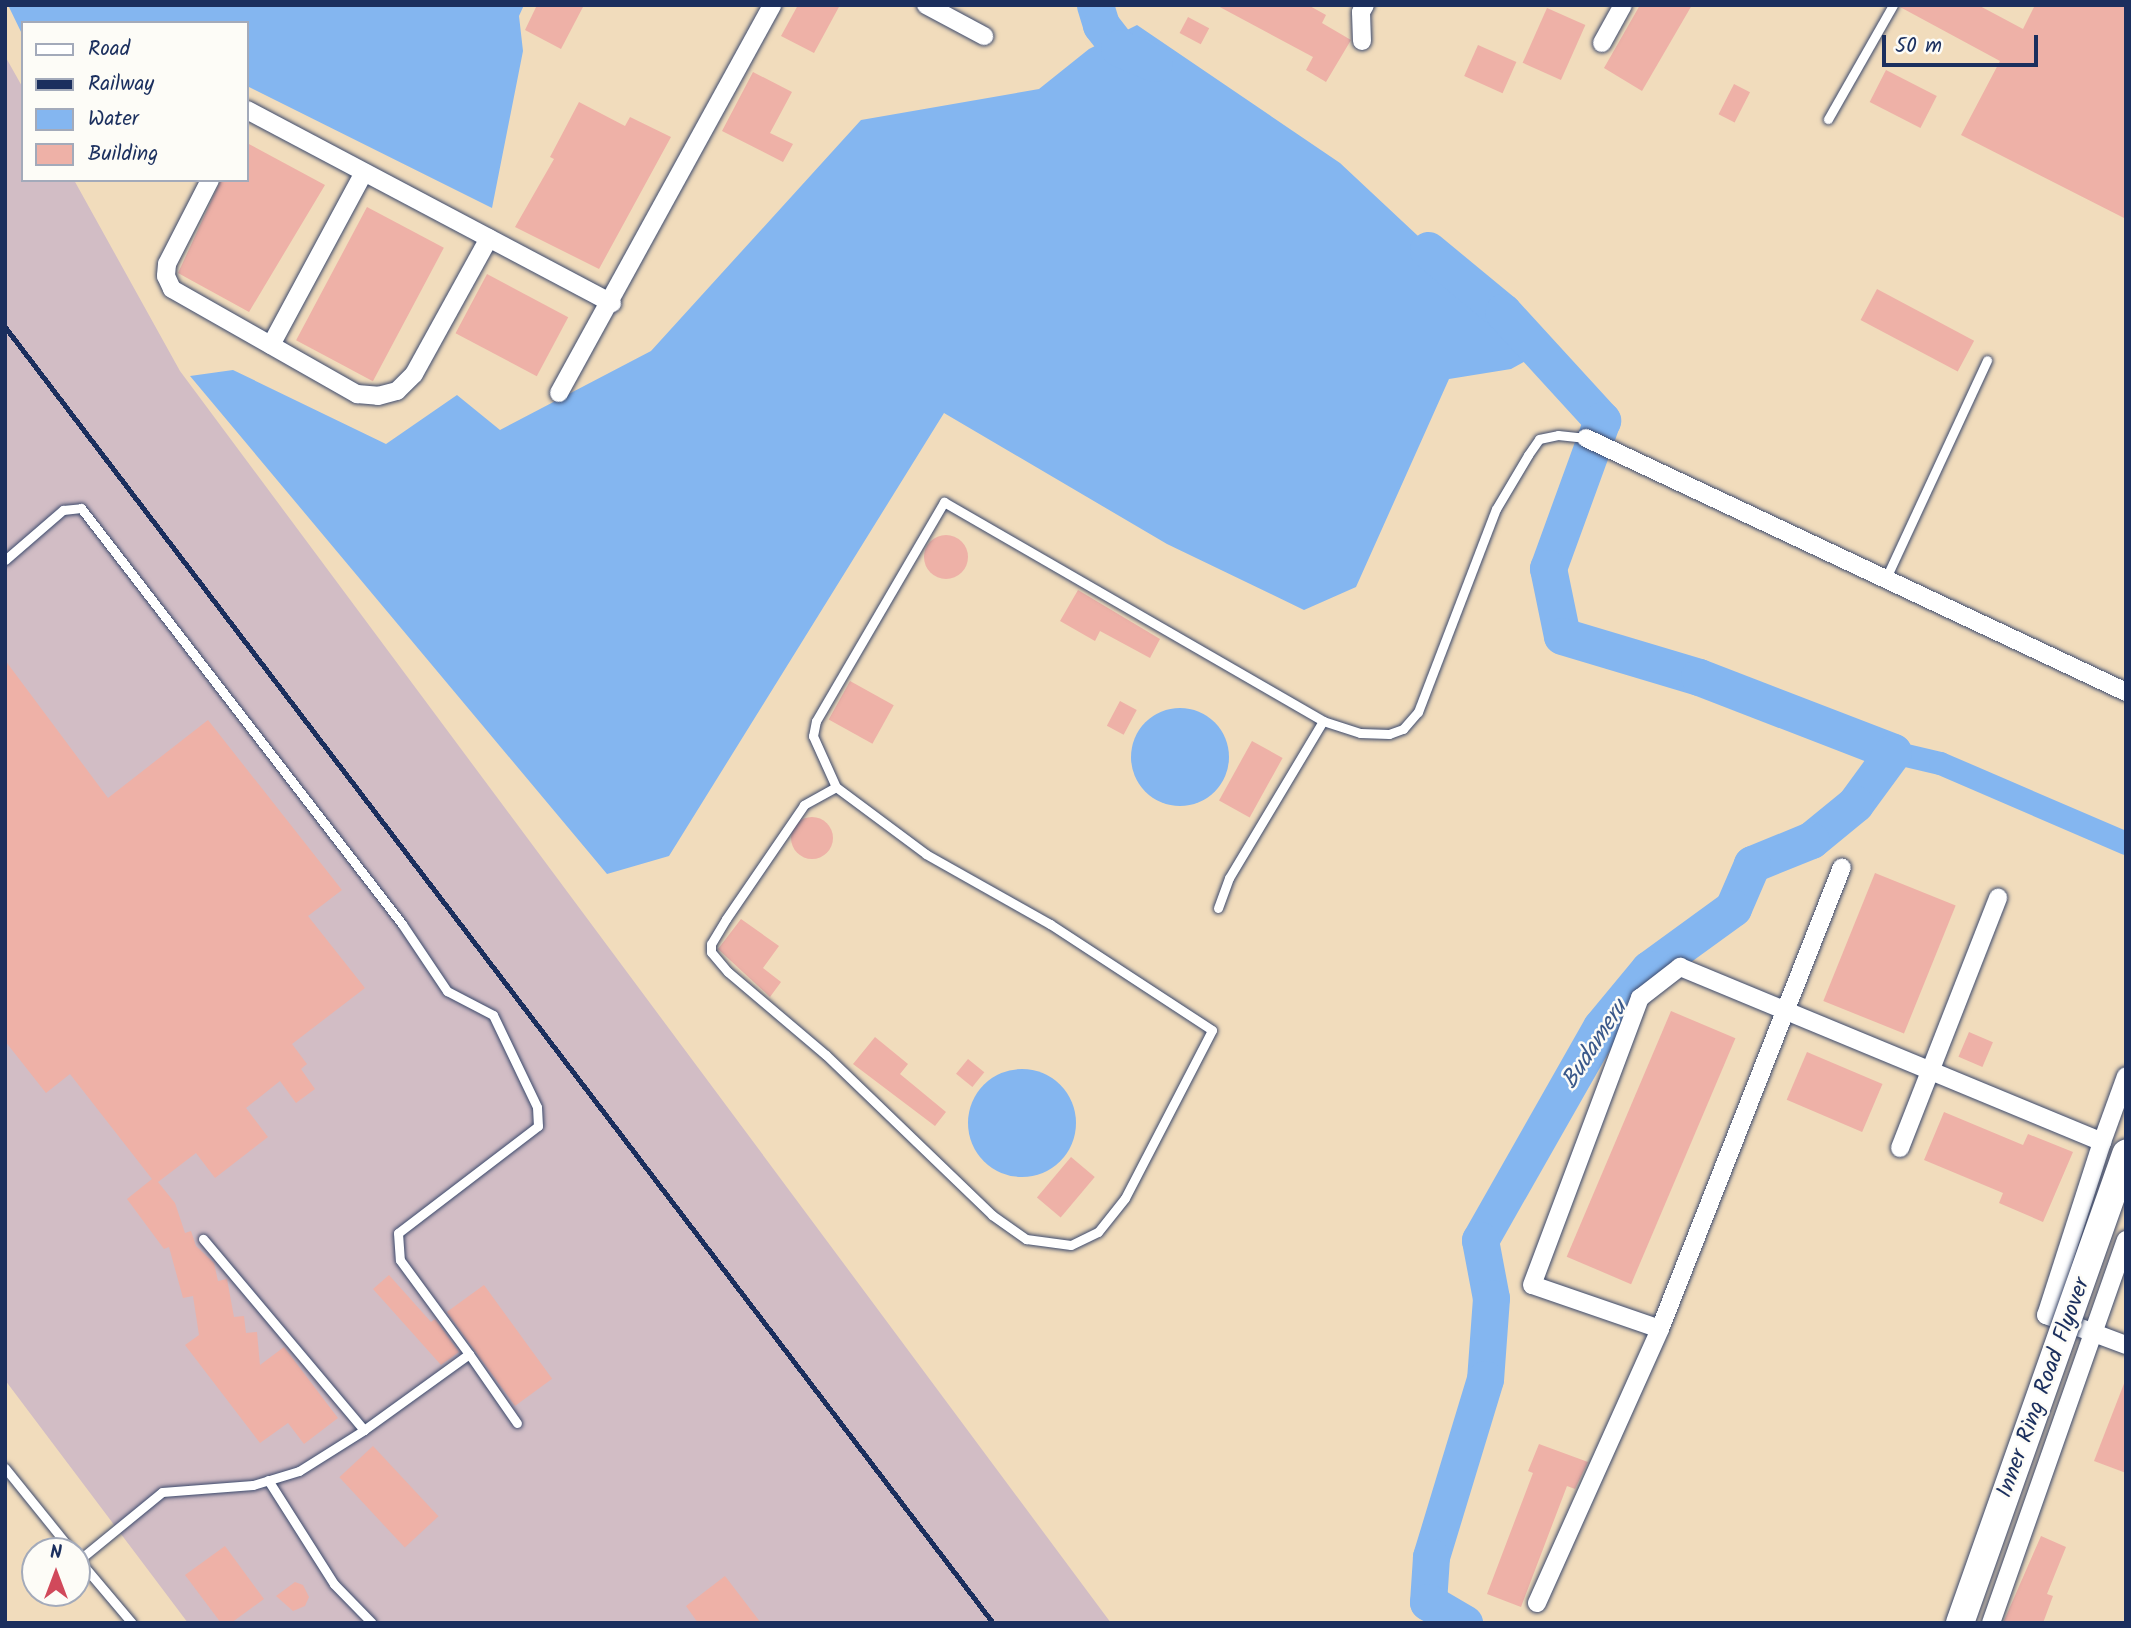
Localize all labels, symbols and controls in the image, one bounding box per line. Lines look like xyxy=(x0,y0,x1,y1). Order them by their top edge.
legend xyxy=(21,21,248,182)
scale bar xyxy=(1886,21,2042,65)
text: 50 m xyxy=(1895,30,1942,63)
text: Road xyxy=(88,33,130,66)
text: Railway xyxy=(88,68,154,101)
text: Water xyxy=(88,103,139,136)
text: Building xyxy=(88,138,158,171)
water label: Budameru xyxy=(1556,995,1634,1095)
street label: Inner Ring Road Flyover xyxy=(1991,1274,2097,1502)
north arrow xyxy=(21,1537,91,1607)
text: N xyxy=(50,1538,62,1568)

